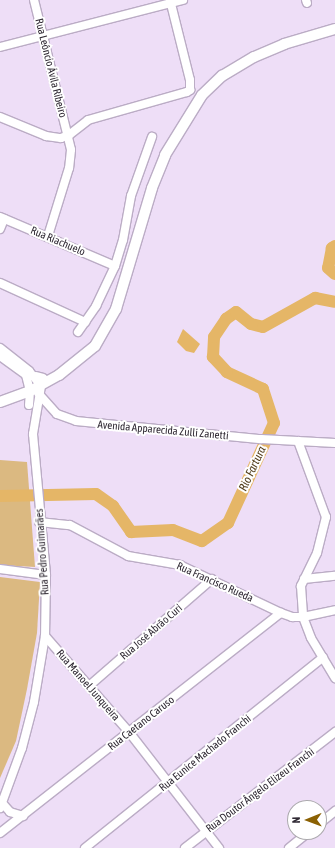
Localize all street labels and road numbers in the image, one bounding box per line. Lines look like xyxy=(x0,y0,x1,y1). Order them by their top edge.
street label: Rua Leôncio Ávila Ribeiro xyxy=(32,17,70,119)
street label: Rua Riachuelo xyxy=(29,224,87,258)
street label: Avenida Apparecida Zulli Zanetti xyxy=(97,418,229,442)
street label: Rua Pedro Guimarães xyxy=(32,508,52,596)
street label: Rua Francisco Rueda xyxy=(175,559,255,605)
street label: Rua José Abrão Curi xyxy=(117,601,185,663)
street label: Rua Manoel Junqueira xyxy=(53,647,123,723)
street label: Rua Caetano Caruso xyxy=(105,693,177,753)
street label: Rua Eunice Machado Franchi xyxy=(156,712,254,794)
street label: Rua Doutor Ângelo Elizeu Franchi xyxy=(203,745,317,835)

